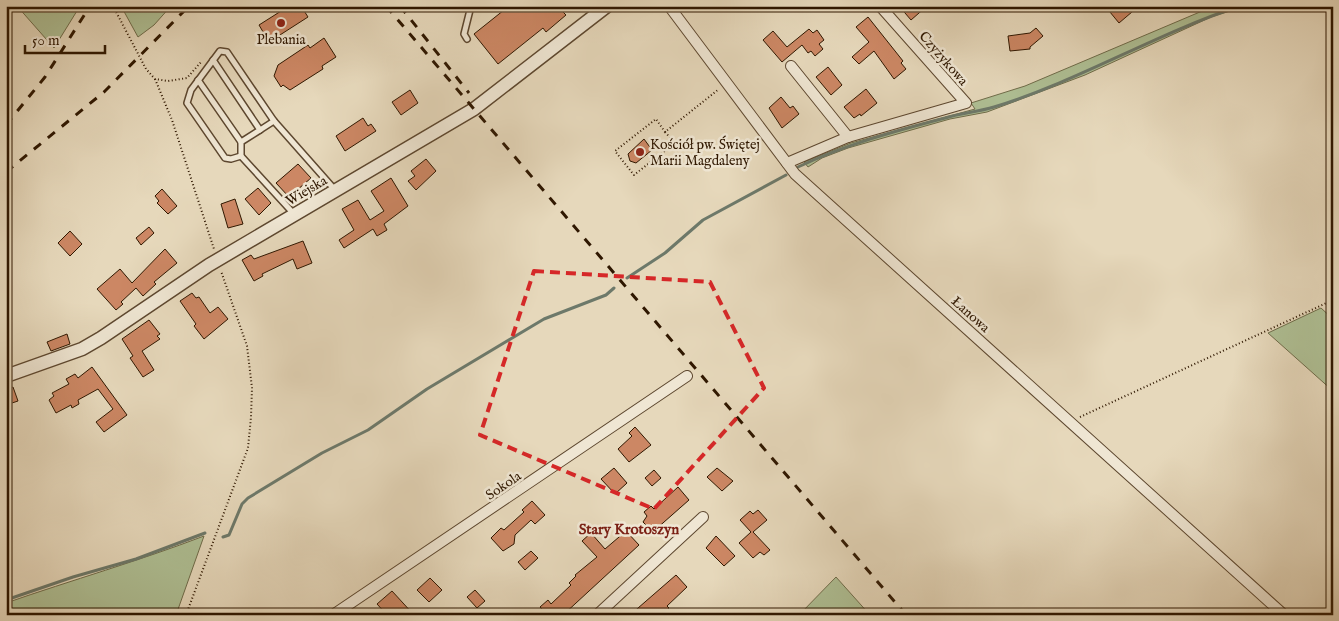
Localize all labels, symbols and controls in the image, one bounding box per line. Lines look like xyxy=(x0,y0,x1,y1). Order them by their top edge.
marker: Plebania xyxy=(275,17,287,29)
scale bar xyxy=(25,22,105,54)
street label: Czyżykowa xyxy=(915,28,972,90)
text: 50 m xyxy=(32,31,60,50)
place label: Plebania xyxy=(256,31,306,49)
place label: Kościół pw. Świętej Marii Magdaleny xyxy=(650,135,760,170)
marker: Kościół pw. Świętej Marii Magdaleny xyxy=(634,146,646,158)
street label: Wiejska xyxy=(282,171,331,210)
street label: Łanowa xyxy=(947,293,994,337)
street label: Sokola xyxy=(482,467,526,504)
district label: Stary Krotoszyn xyxy=(579,520,679,539)

